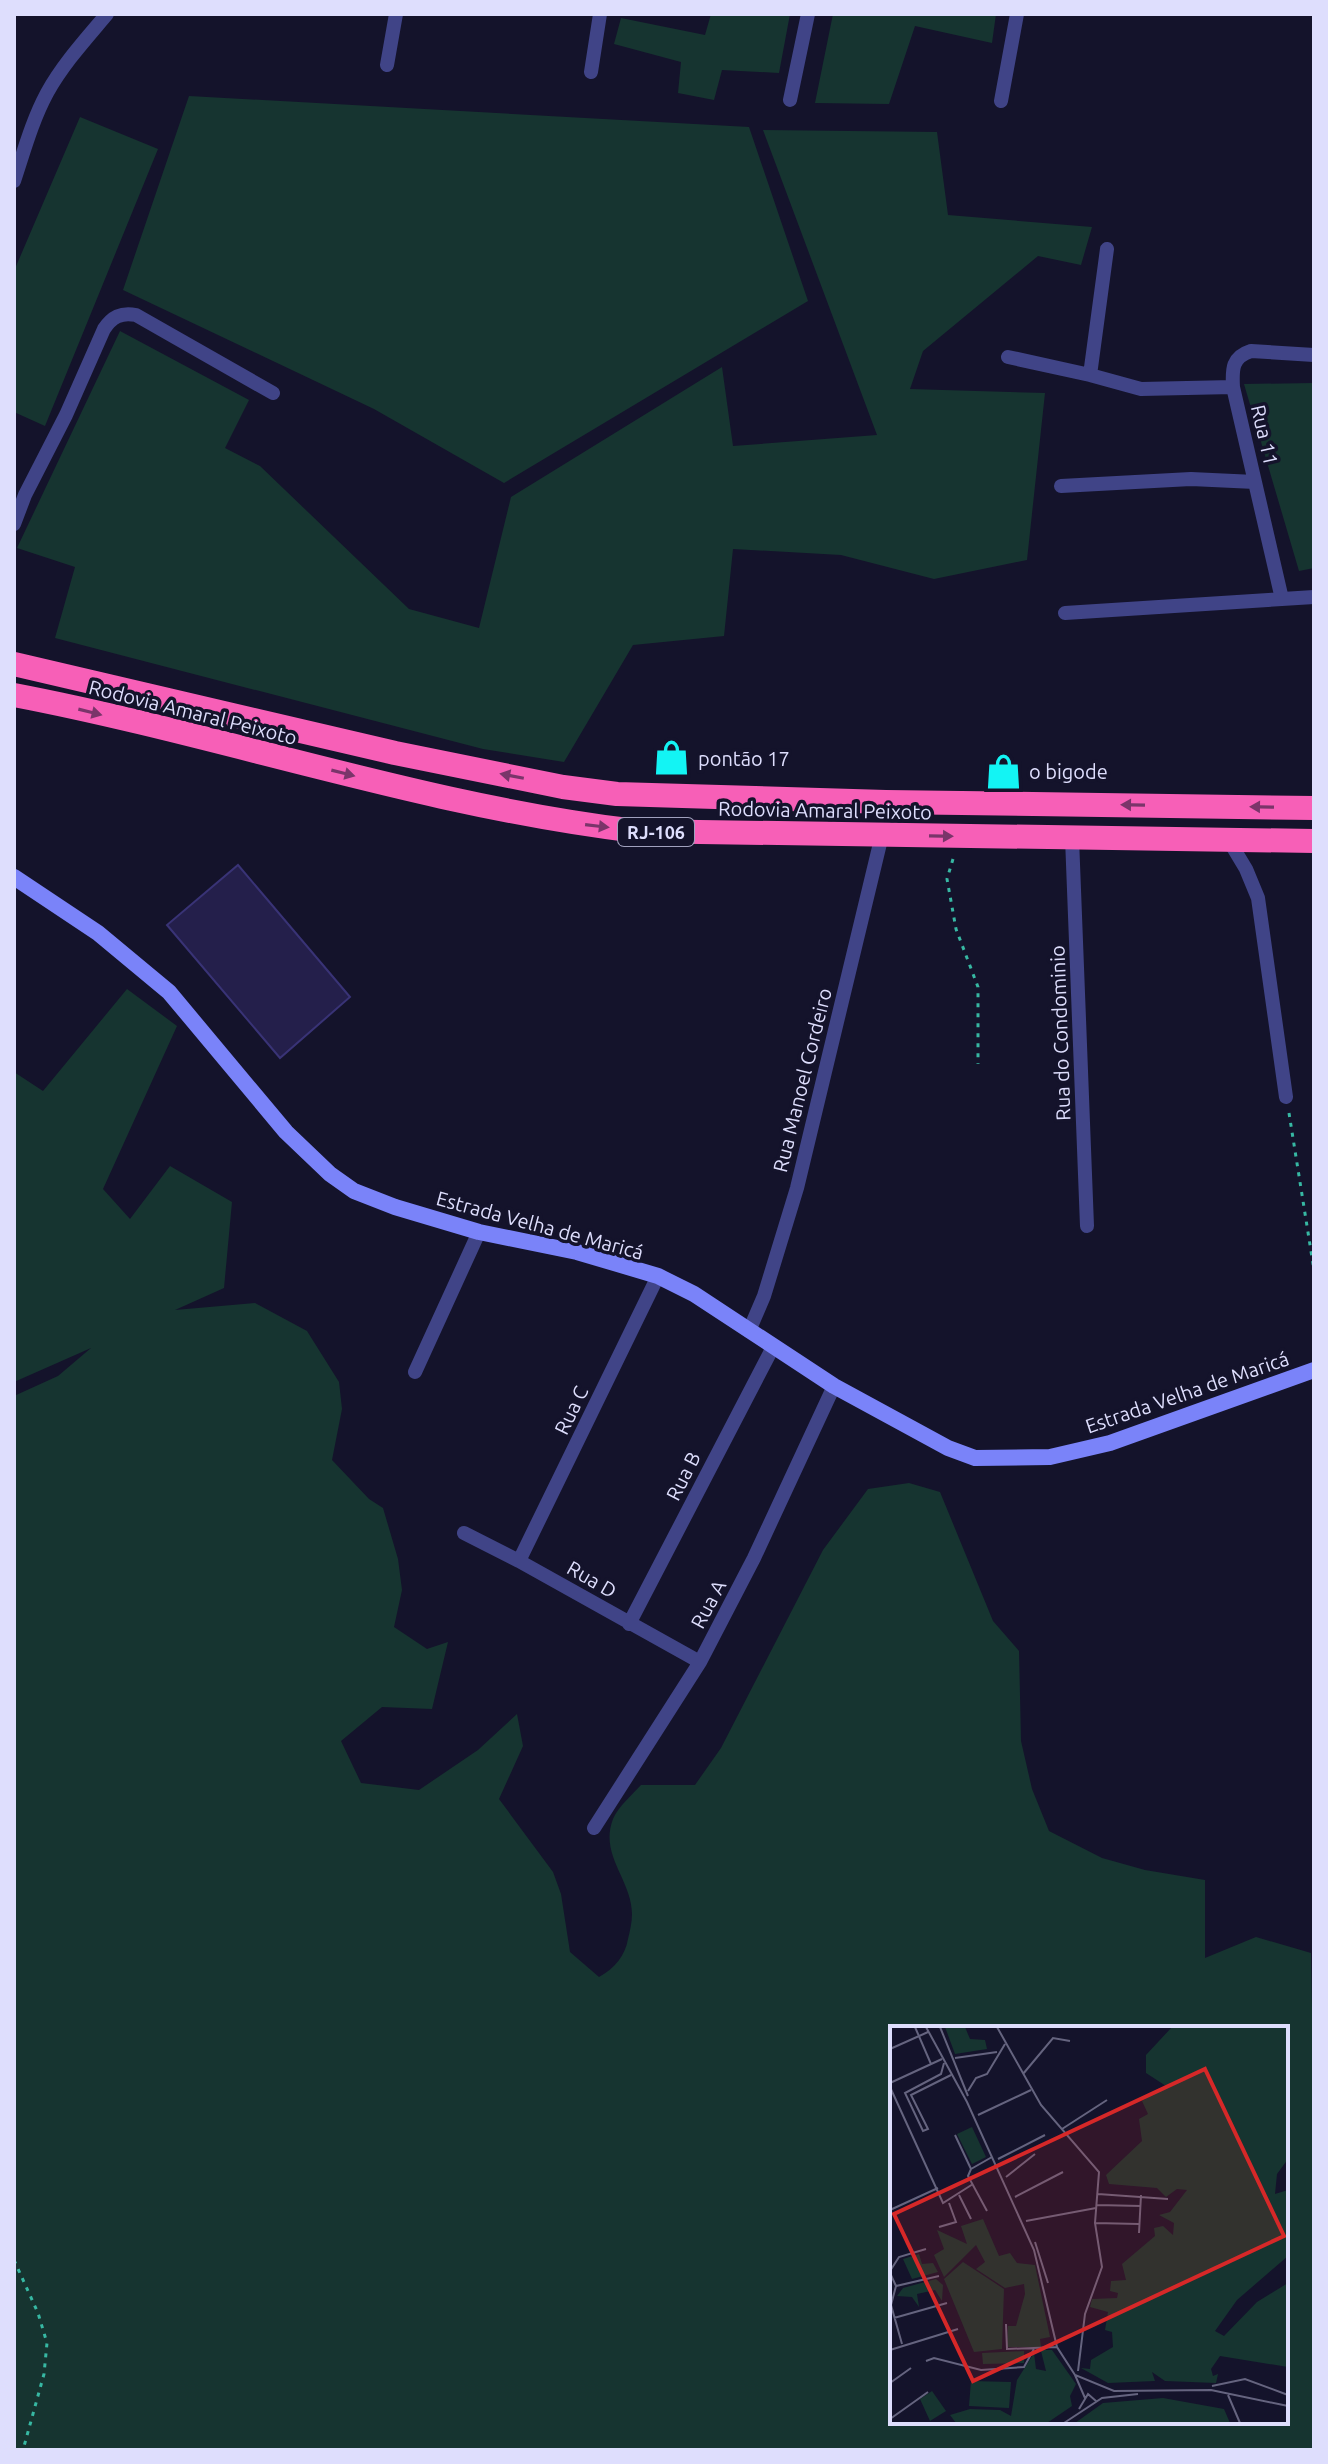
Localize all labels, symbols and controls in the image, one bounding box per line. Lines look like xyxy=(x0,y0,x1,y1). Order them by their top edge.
street label: Rua 11 xyxy=(1247,403,1283,467)
street label: Rodovia Amaral Peixoto xyxy=(87,675,299,749)
one-way arrow xyxy=(78,706,103,719)
shop icon: pontão 17 xyxy=(653,739,691,777)
place label: pontão 17 xyxy=(698,747,790,770)
shop icon: o bigode xyxy=(984,752,1022,790)
place label: o bigode xyxy=(1029,760,1108,783)
one-way arrow xyxy=(330,768,355,780)
one-way arrow xyxy=(500,770,525,782)
street label: Rodovia Amaral Peixoto xyxy=(718,797,932,823)
one-way arrow xyxy=(1120,799,1145,812)
one-way arrow xyxy=(1249,801,1274,813)
road number: RJ-106 xyxy=(618,818,694,846)
one-way arrow xyxy=(585,820,610,833)
one-way arrow xyxy=(929,830,954,842)
street label: Rua do Condominio xyxy=(1045,945,1075,1121)
street label: Rua Manoel Cordeiro xyxy=(768,986,836,1174)
street label: Estrada Velha de Maricá xyxy=(434,1186,646,1264)
street label: Estrada Velha de Maricá xyxy=(1082,1346,1292,1438)
street label: Rua C xyxy=(549,1382,593,1438)
street label: Rua B xyxy=(661,1448,705,1504)
street label: Rua D xyxy=(563,1556,621,1602)
street label: Rua A xyxy=(686,1576,730,1632)
inset map xyxy=(890,2026,1288,2424)

